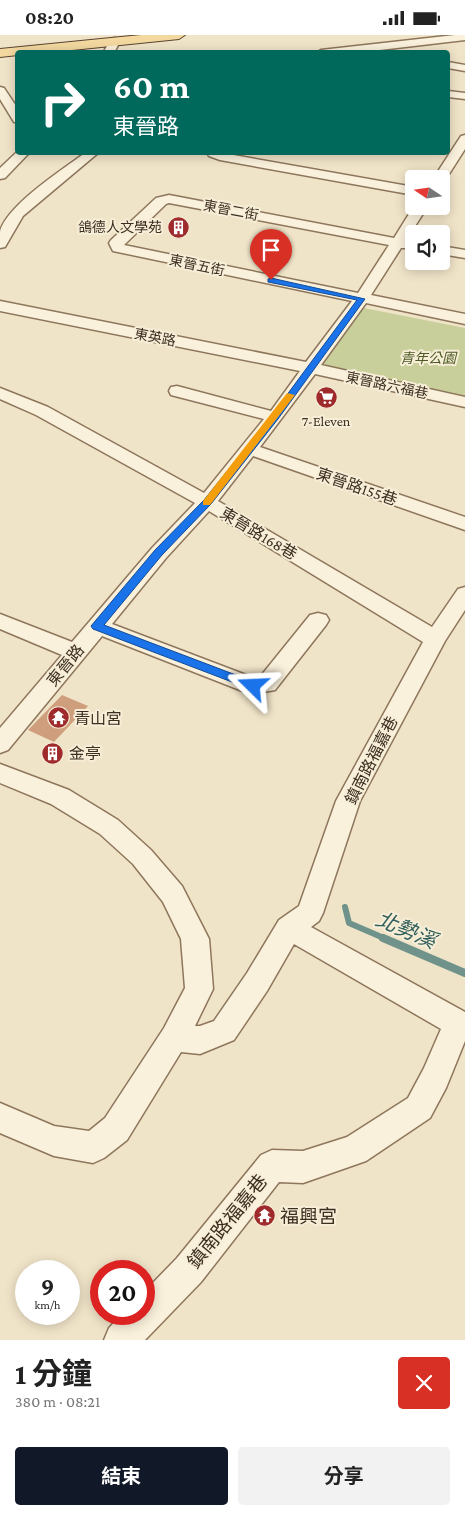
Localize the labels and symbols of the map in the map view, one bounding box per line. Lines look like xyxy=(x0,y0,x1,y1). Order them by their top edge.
north arrow xyxy=(405,170,450,215)
street label: 東晉二街 xyxy=(202,197,260,223)
building icon: 鴿德人文學苑 xyxy=(166,215,190,239)
place label: 鴿德人文學苑 xyxy=(78,219,162,235)
pin xyxy=(250,229,292,280)
street label: 東晉五街 xyxy=(168,251,226,279)
street label: 東英路 xyxy=(133,325,177,349)
park label: 青年公園 xyxy=(400,350,458,366)
street label: 東晉路六福巷 xyxy=(344,368,430,402)
supermarket icon: 7-Eleven xyxy=(314,386,338,410)
place label: 7-Eleven xyxy=(302,413,351,429)
street label: 東晉路155巷 xyxy=(314,465,399,508)
street label: 東晉路168巷 xyxy=(217,504,300,563)
street label: 東晉路 xyxy=(44,641,87,689)
position arrow xyxy=(226,659,278,711)
temple icon: 青山宮 xyxy=(46,706,70,730)
place label: 青山宮 xyxy=(74,710,122,727)
street label: 鎮南路福嘉巷 xyxy=(342,714,401,807)
building icon: 金亭 xyxy=(41,741,65,765)
place label: 金亭 xyxy=(69,745,101,762)
water label: 北勢溪 xyxy=(372,907,442,955)
street label: 鎮南路福嘉巷 xyxy=(183,1170,271,1272)
temple icon: 福興宮 xyxy=(252,1204,276,1228)
place label: 福興宮 xyxy=(280,1206,337,1227)
speed limit sign: 20 xyxy=(90,1260,155,1325)

